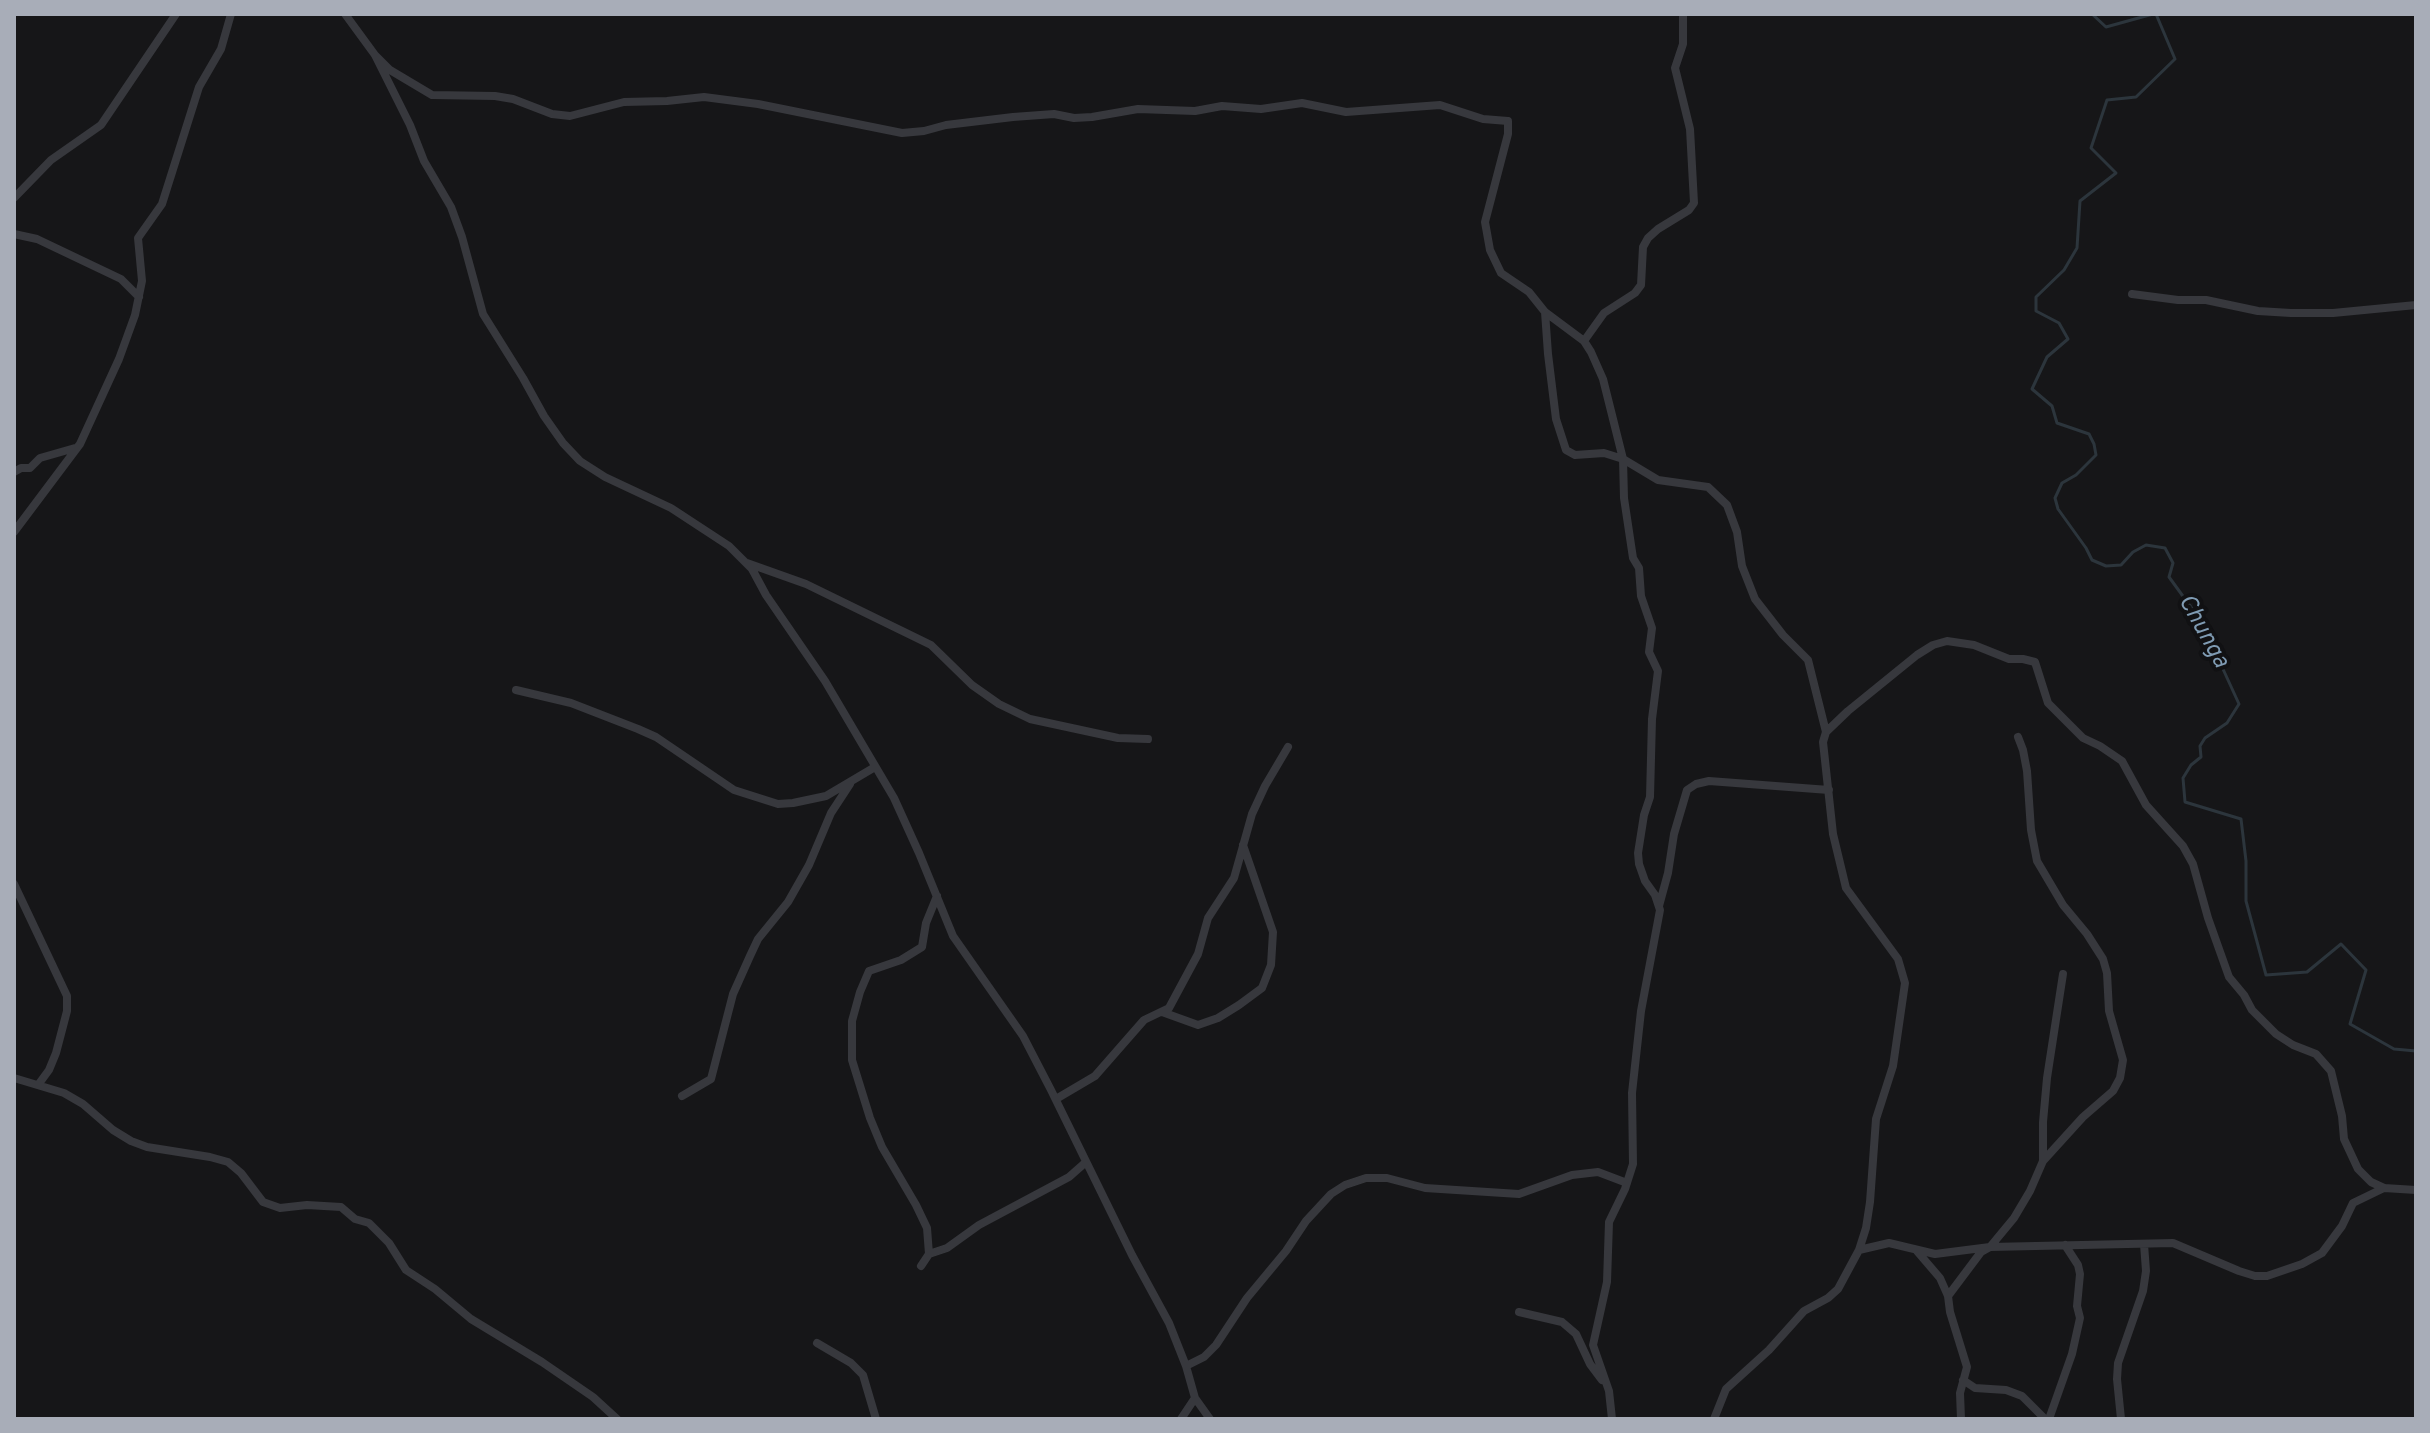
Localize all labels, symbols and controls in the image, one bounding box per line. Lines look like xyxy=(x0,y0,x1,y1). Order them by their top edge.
water label: Chunga xyxy=(2170,590,2234,674)

